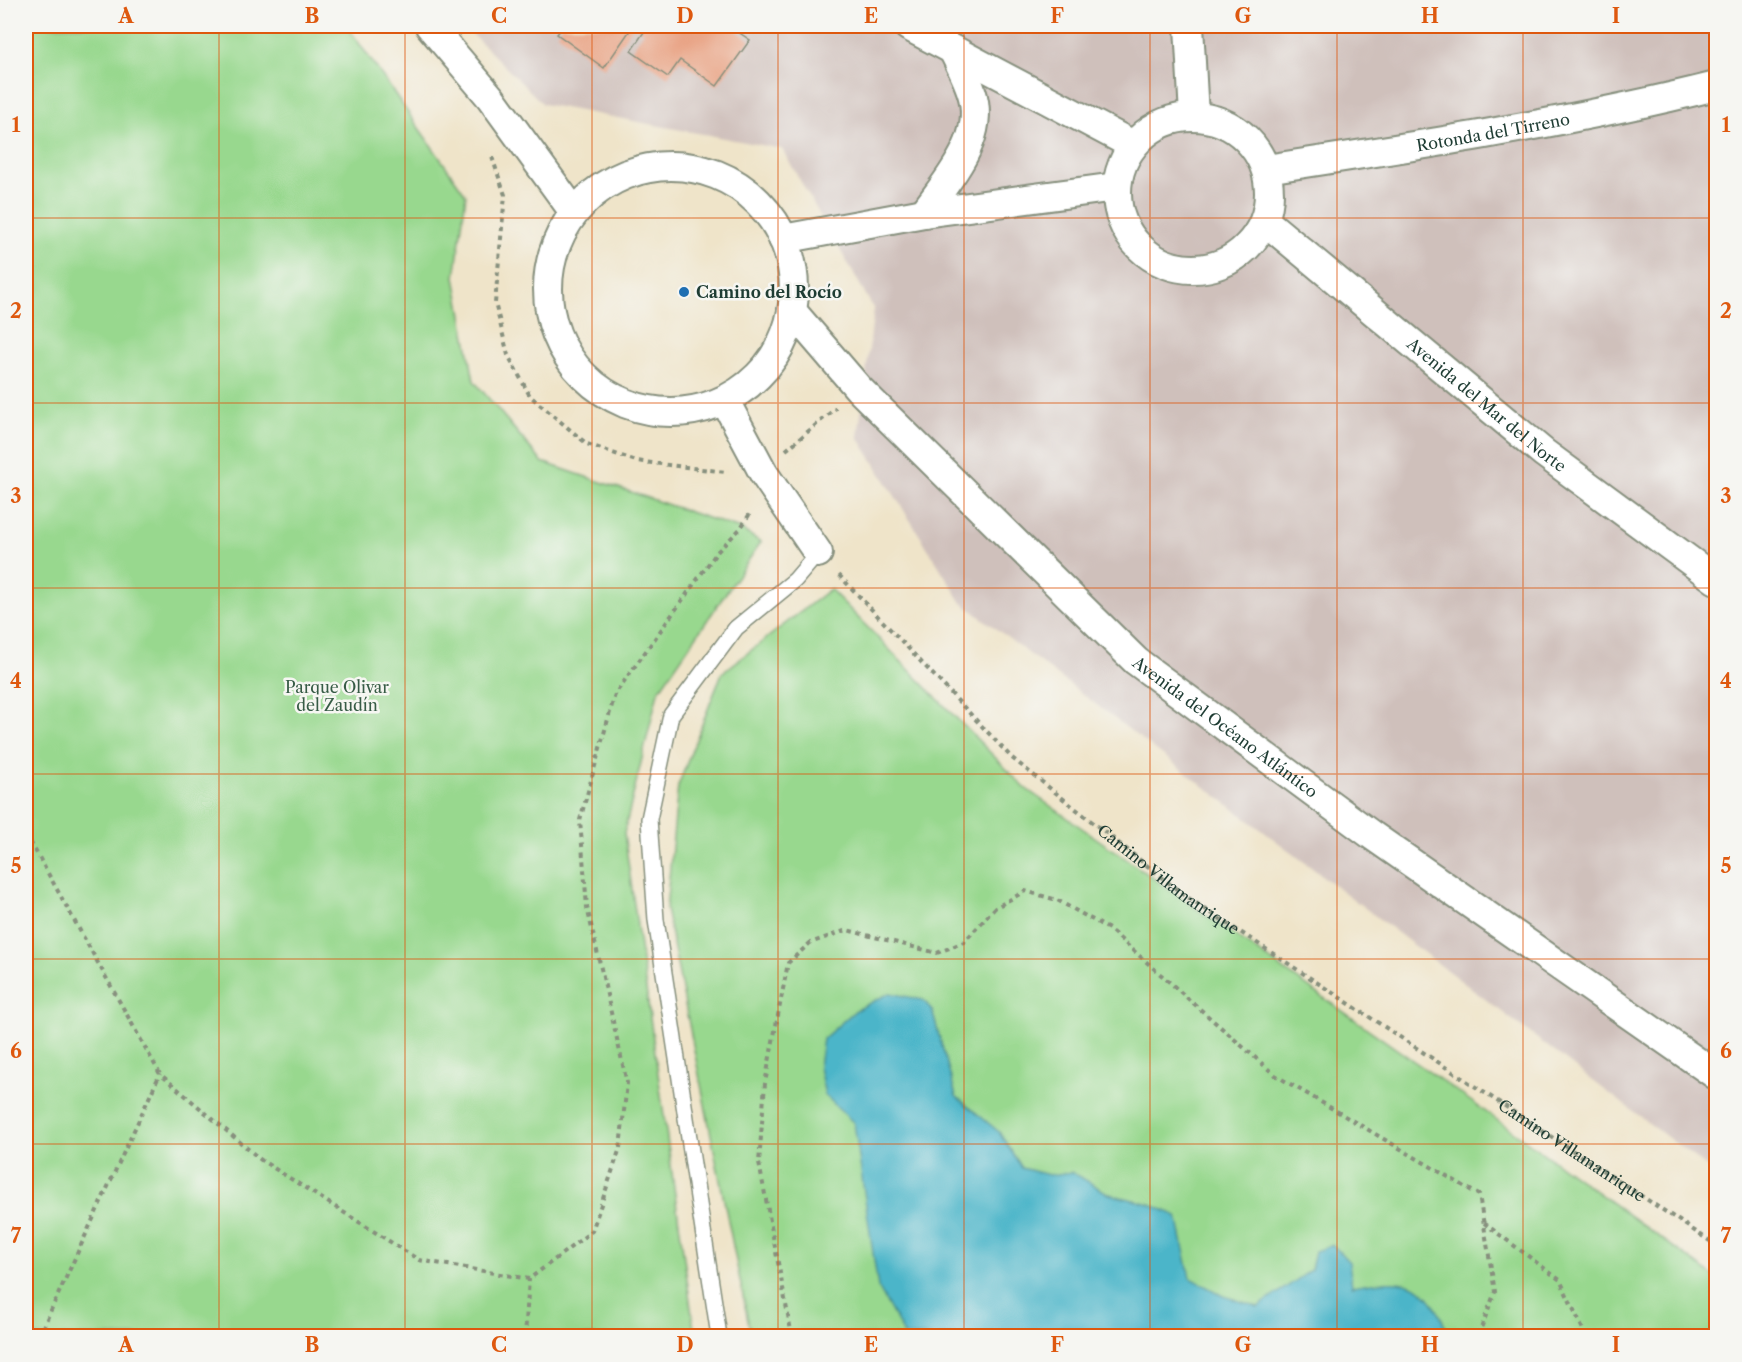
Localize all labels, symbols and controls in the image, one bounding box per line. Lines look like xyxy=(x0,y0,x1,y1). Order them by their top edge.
text: A xyxy=(117,4,134,28)
text: B xyxy=(305,4,320,28)
text: C xyxy=(491,4,507,28)
text: D xyxy=(676,4,694,28)
text: E xyxy=(864,4,878,28)
text: F xyxy=(1050,4,1064,28)
text: G xyxy=(1235,4,1252,28)
text: H xyxy=(1421,4,1439,28)
text: I xyxy=(1612,4,1620,28)
street label: Rotonda del Tirreno xyxy=(1415,109,1571,155)
text: 1 xyxy=(12,113,21,137)
text: 1 xyxy=(1722,113,1731,137)
place label: Camino del Rocío xyxy=(696,282,842,302)
marker: Camino del Rocío xyxy=(677,285,691,299)
text: 2 xyxy=(10,299,22,323)
text: 2 xyxy=(1720,299,1732,323)
street label: Avenida del Mar del Norte xyxy=(1402,333,1570,476)
text: 3 xyxy=(10,484,22,508)
text: 3 xyxy=(1720,484,1732,508)
street label: Avenida del Océano Atlántico xyxy=(1128,651,1322,802)
text: 4 xyxy=(10,669,22,693)
text: 4 xyxy=(1720,669,1732,693)
park label: Parque Olivar del Zaudín xyxy=(285,677,389,715)
street label: Camino Villamanrique xyxy=(1094,820,1243,939)
text: 5 xyxy=(10,854,22,878)
text: 5 xyxy=(1720,854,1732,878)
text: 6 xyxy=(10,1039,22,1063)
text: 6 xyxy=(1720,1039,1732,1063)
street label: Camino Villamanrique xyxy=(1495,1095,1649,1206)
text: 7 xyxy=(11,1224,22,1248)
text: 7 xyxy=(1721,1224,1732,1248)
text: A xyxy=(117,1333,134,1357)
text: B xyxy=(305,1333,320,1357)
text: C xyxy=(491,1333,507,1357)
text: D xyxy=(676,1333,694,1357)
text: E xyxy=(864,1333,878,1357)
text: F xyxy=(1050,1333,1064,1357)
text: G xyxy=(1235,1333,1252,1357)
text: H xyxy=(1421,1333,1439,1357)
text: I xyxy=(1612,1333,1620,1357)

